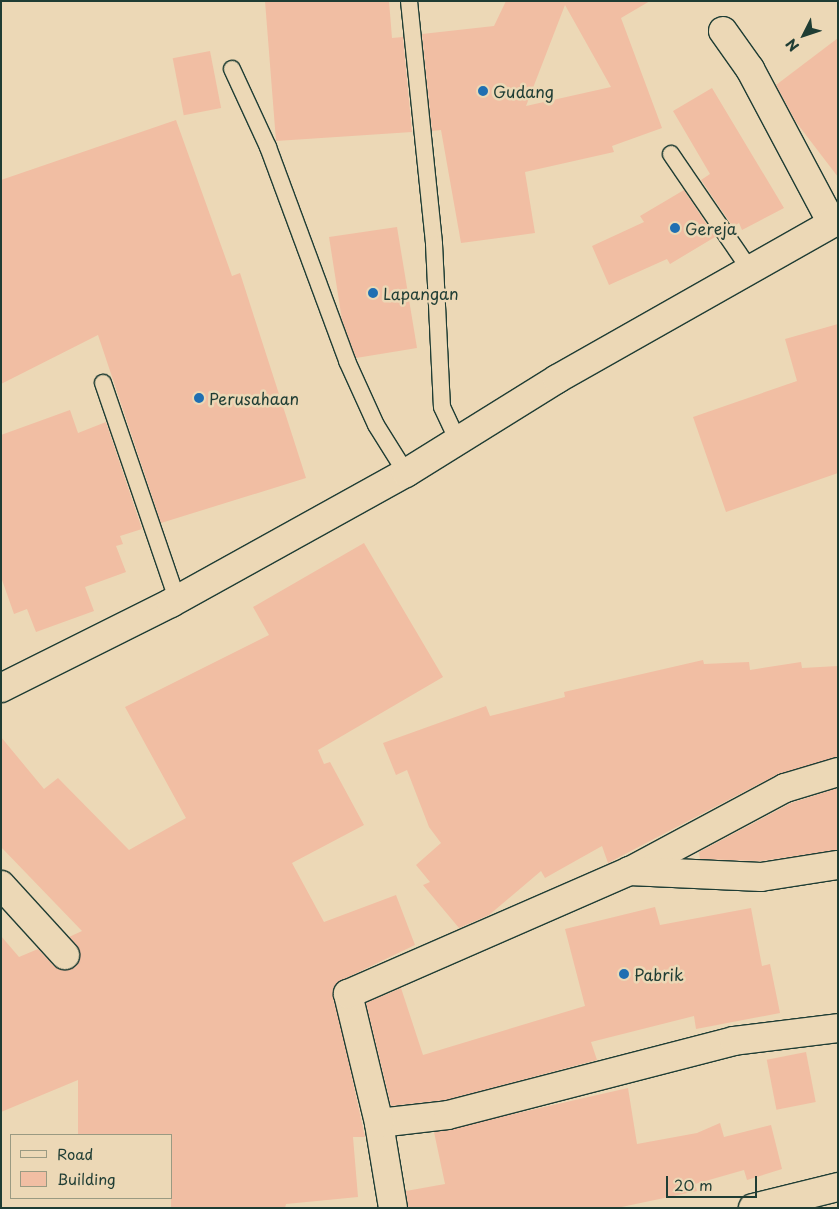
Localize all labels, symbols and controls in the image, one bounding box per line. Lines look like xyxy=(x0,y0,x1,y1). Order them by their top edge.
north arrow xyxy=(779,10,829,60)
text: N xyxy=(781,34,804,56)
place label: Gudang xyxy=(493,81,554,101)
marker: Gudang xyxy=(477,85,489,97)
place label: Gereja xyxy=(685,218,737,238)
marker: Gereja xyxy=(669,222,681,234)
place label: Lapangan xyxy=(383,283,459,303)
marker: Lapangan xyxy=(367,287,379,299)
place label: Perusahaan xyxy=(209,388,299,408)
marker: Perusahaan xyxy=(193,392,205,404)
place label: Pabrik xyxy=(634,964,684,984)
marker: Pabrik xyxy=(618,968,630,980)
legend xyxy=(10,1134,172,1199)
text: Road xyxy=(57,1142,93,1165)
scale bar xyxy=(669,1166,760,1198)
text: Building xyxy=(57,1167,116,1190)
text: 20 m xyxy=(674,1173,713,1196)

